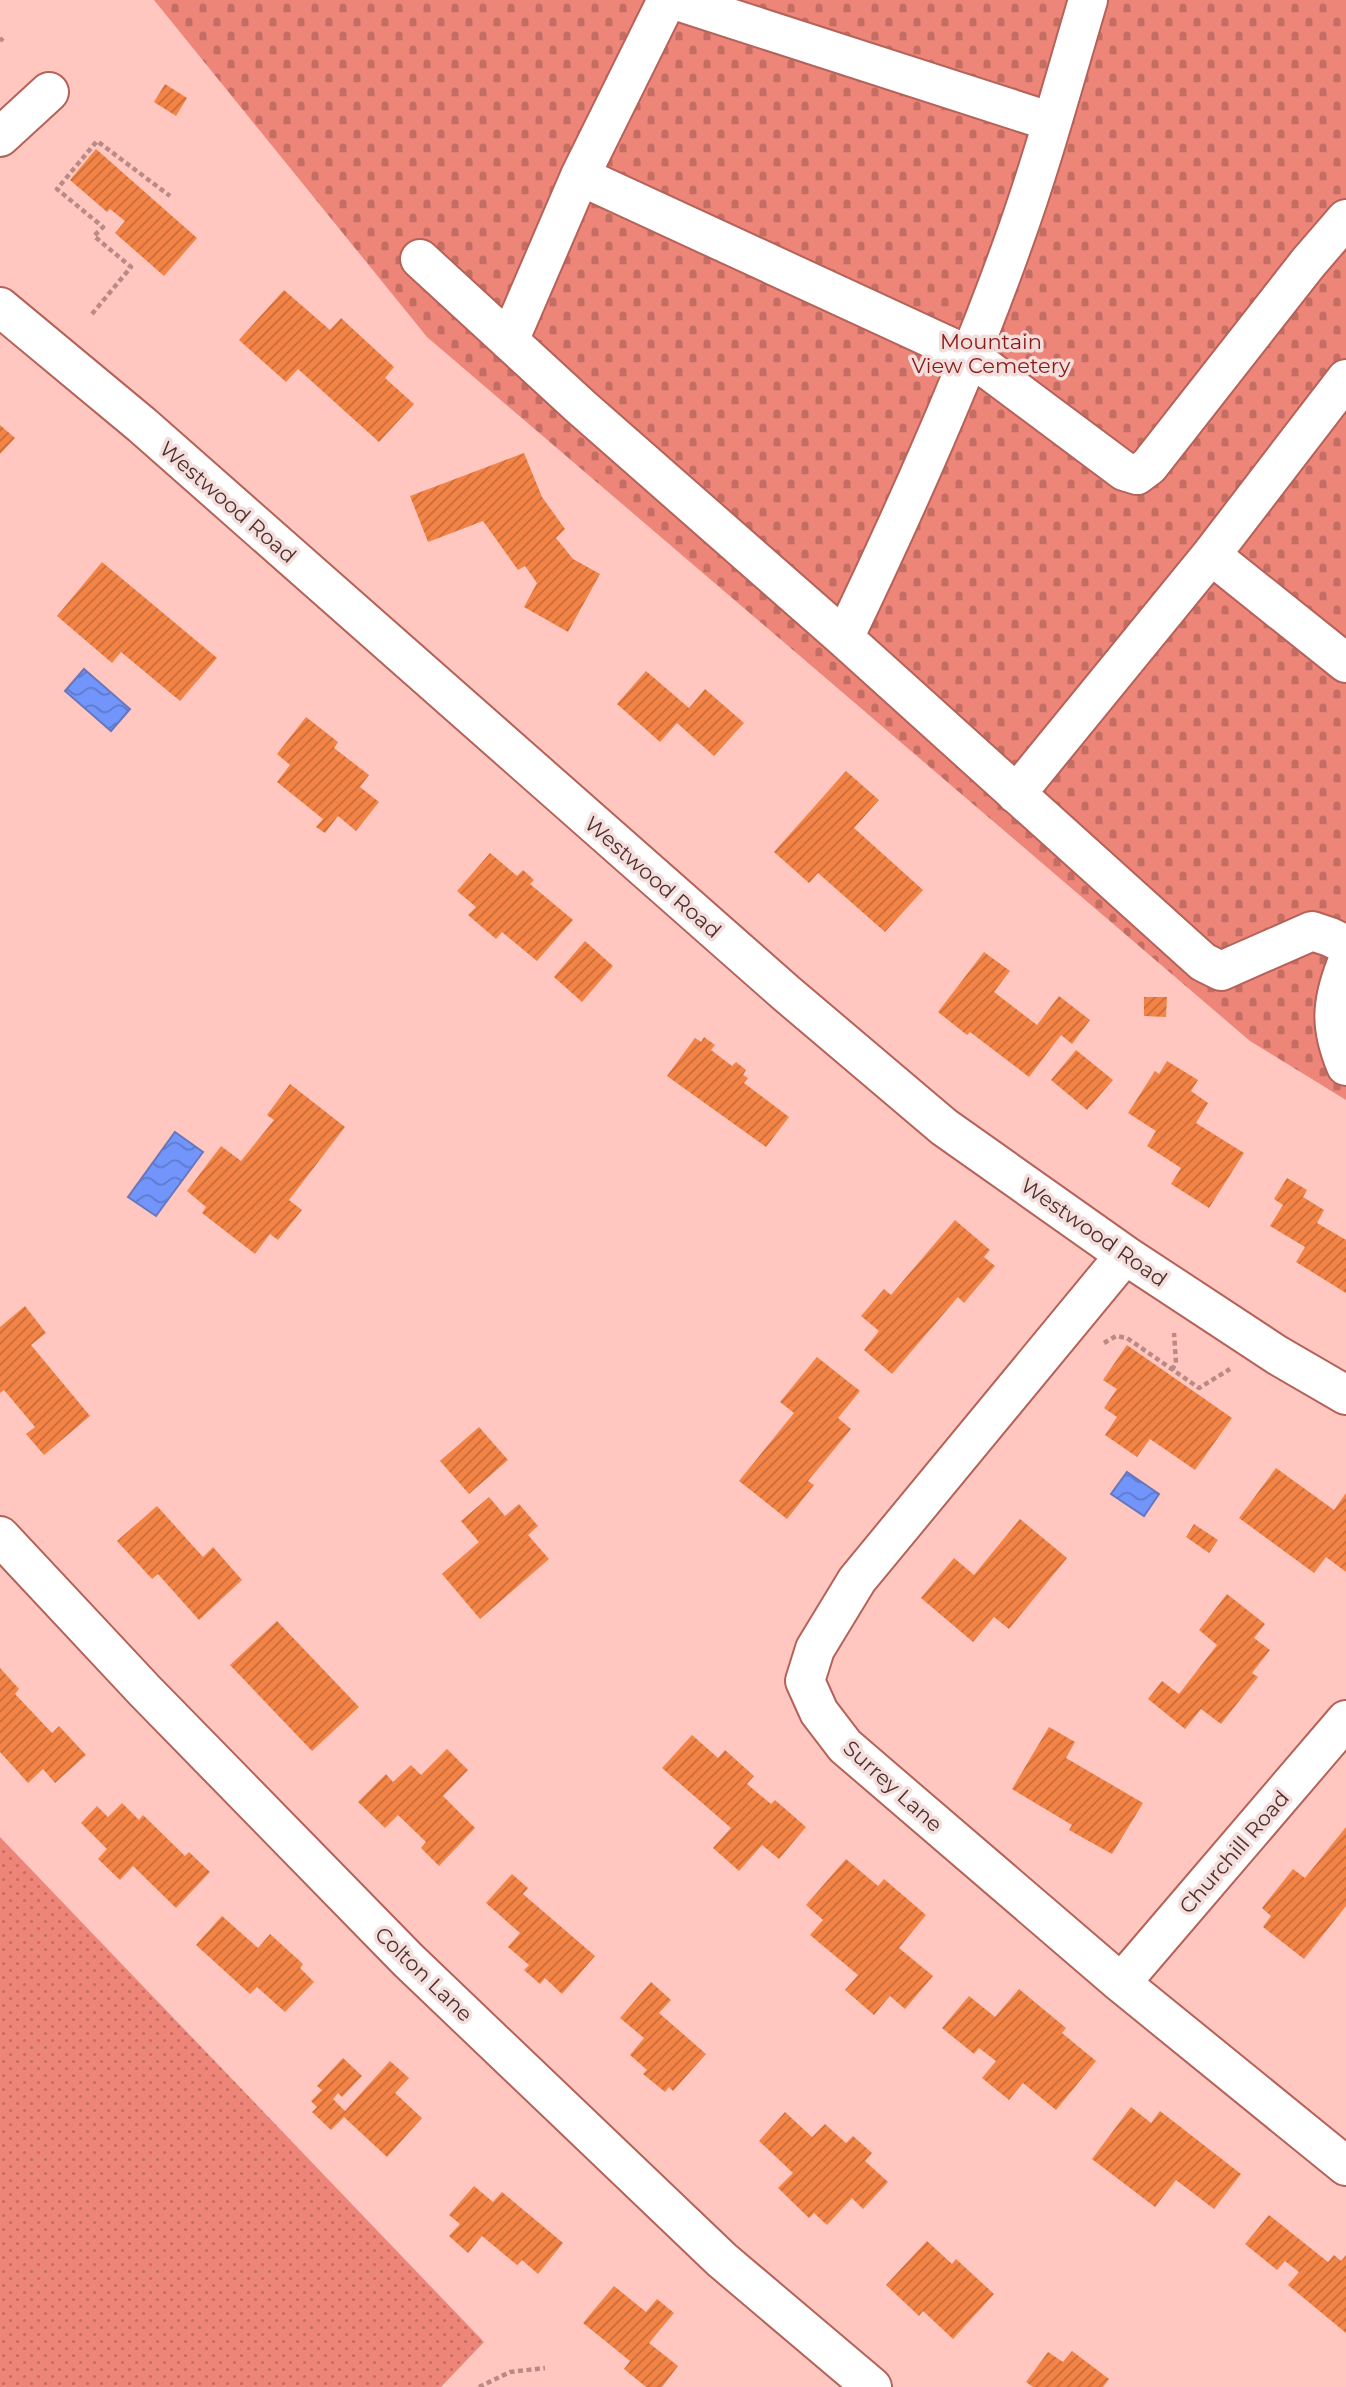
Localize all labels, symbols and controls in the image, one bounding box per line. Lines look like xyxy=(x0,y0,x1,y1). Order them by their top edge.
park label: Mountain View Cemetery xyxy=(912,329,1071,378)
street label: Westwood Road xyxy=(155,436,301,568)
street label: Westwood Road xyxy=(580,811,726,943)
street label: Westwood Road xyxy=(1016,1172,1172,1292)
street label: Surrey Lane xyxy=(838,1735,948,1837)
street label: Churchill Road xyxy=(1174,1785,1294,1919)
street label: Colton Lane xyxy=(370,1921,478,2027)

